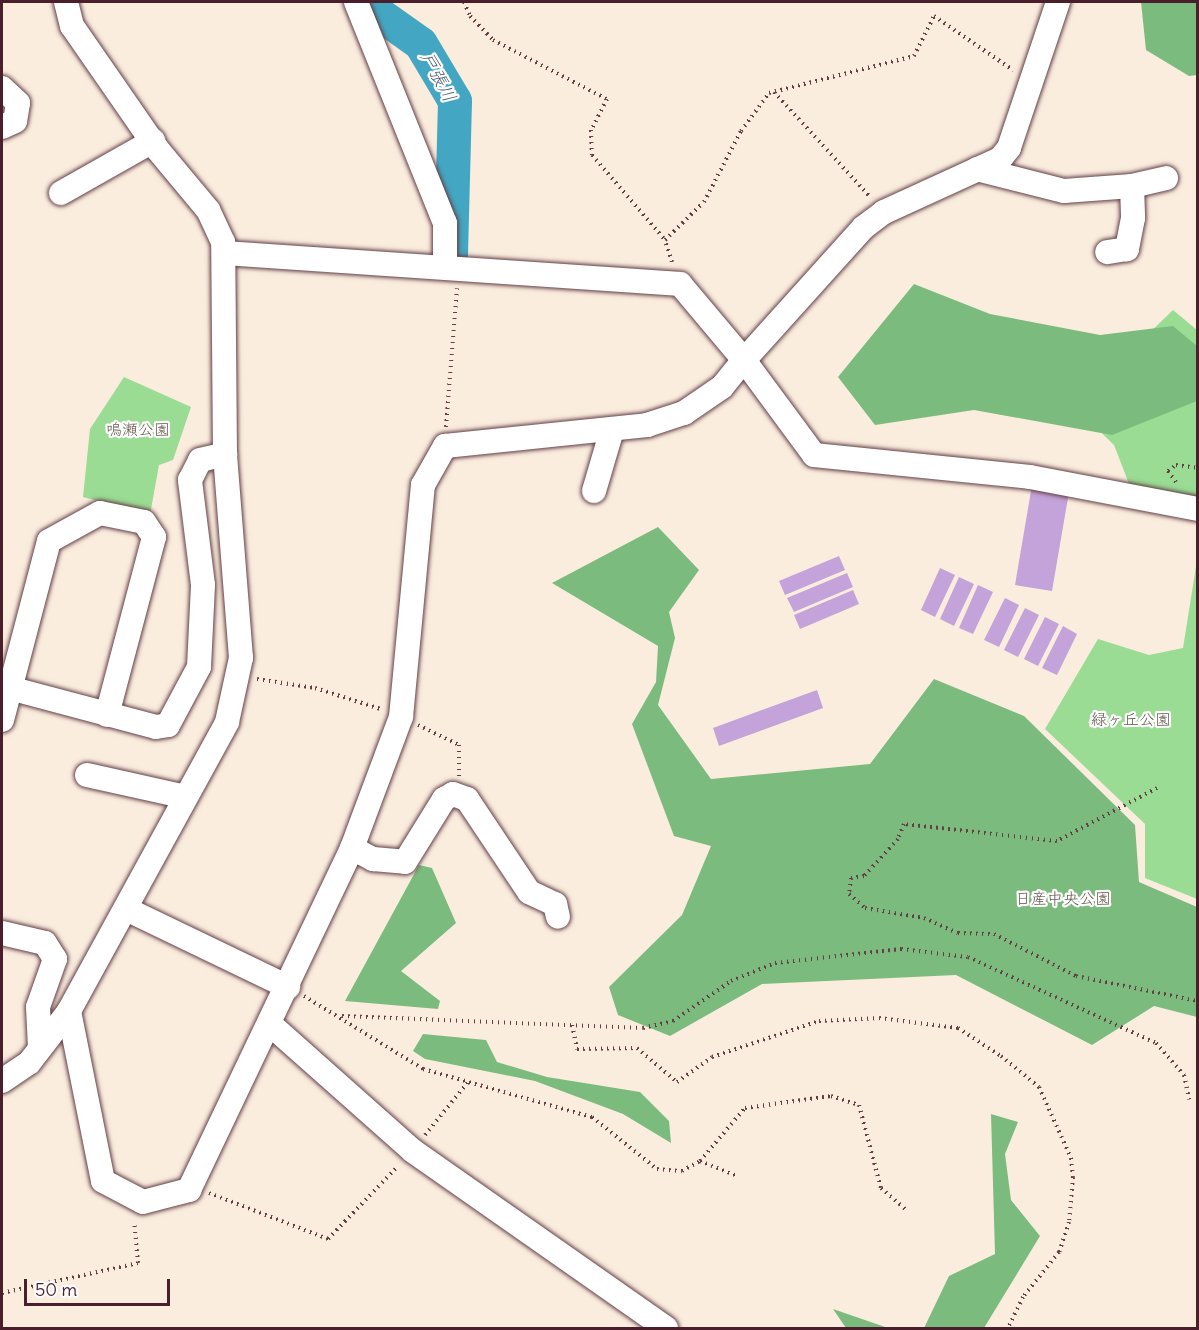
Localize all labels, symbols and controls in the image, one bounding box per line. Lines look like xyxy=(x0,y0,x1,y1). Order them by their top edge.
water label: 戸張川 xyxy=(416,48,460,106)
park label: 鳴瀬公園 xyxy=(106,419,170,439)
park label: 緑ヶ丘公園 xyxy=(1091,709,1171,729)
park label: 日産中央公園 xyxy=(1015,888,1111,908)
scale bar xyxy=(27,1267,172,1305)
text: 50 m xyxy=(35,1278,77,1301)

